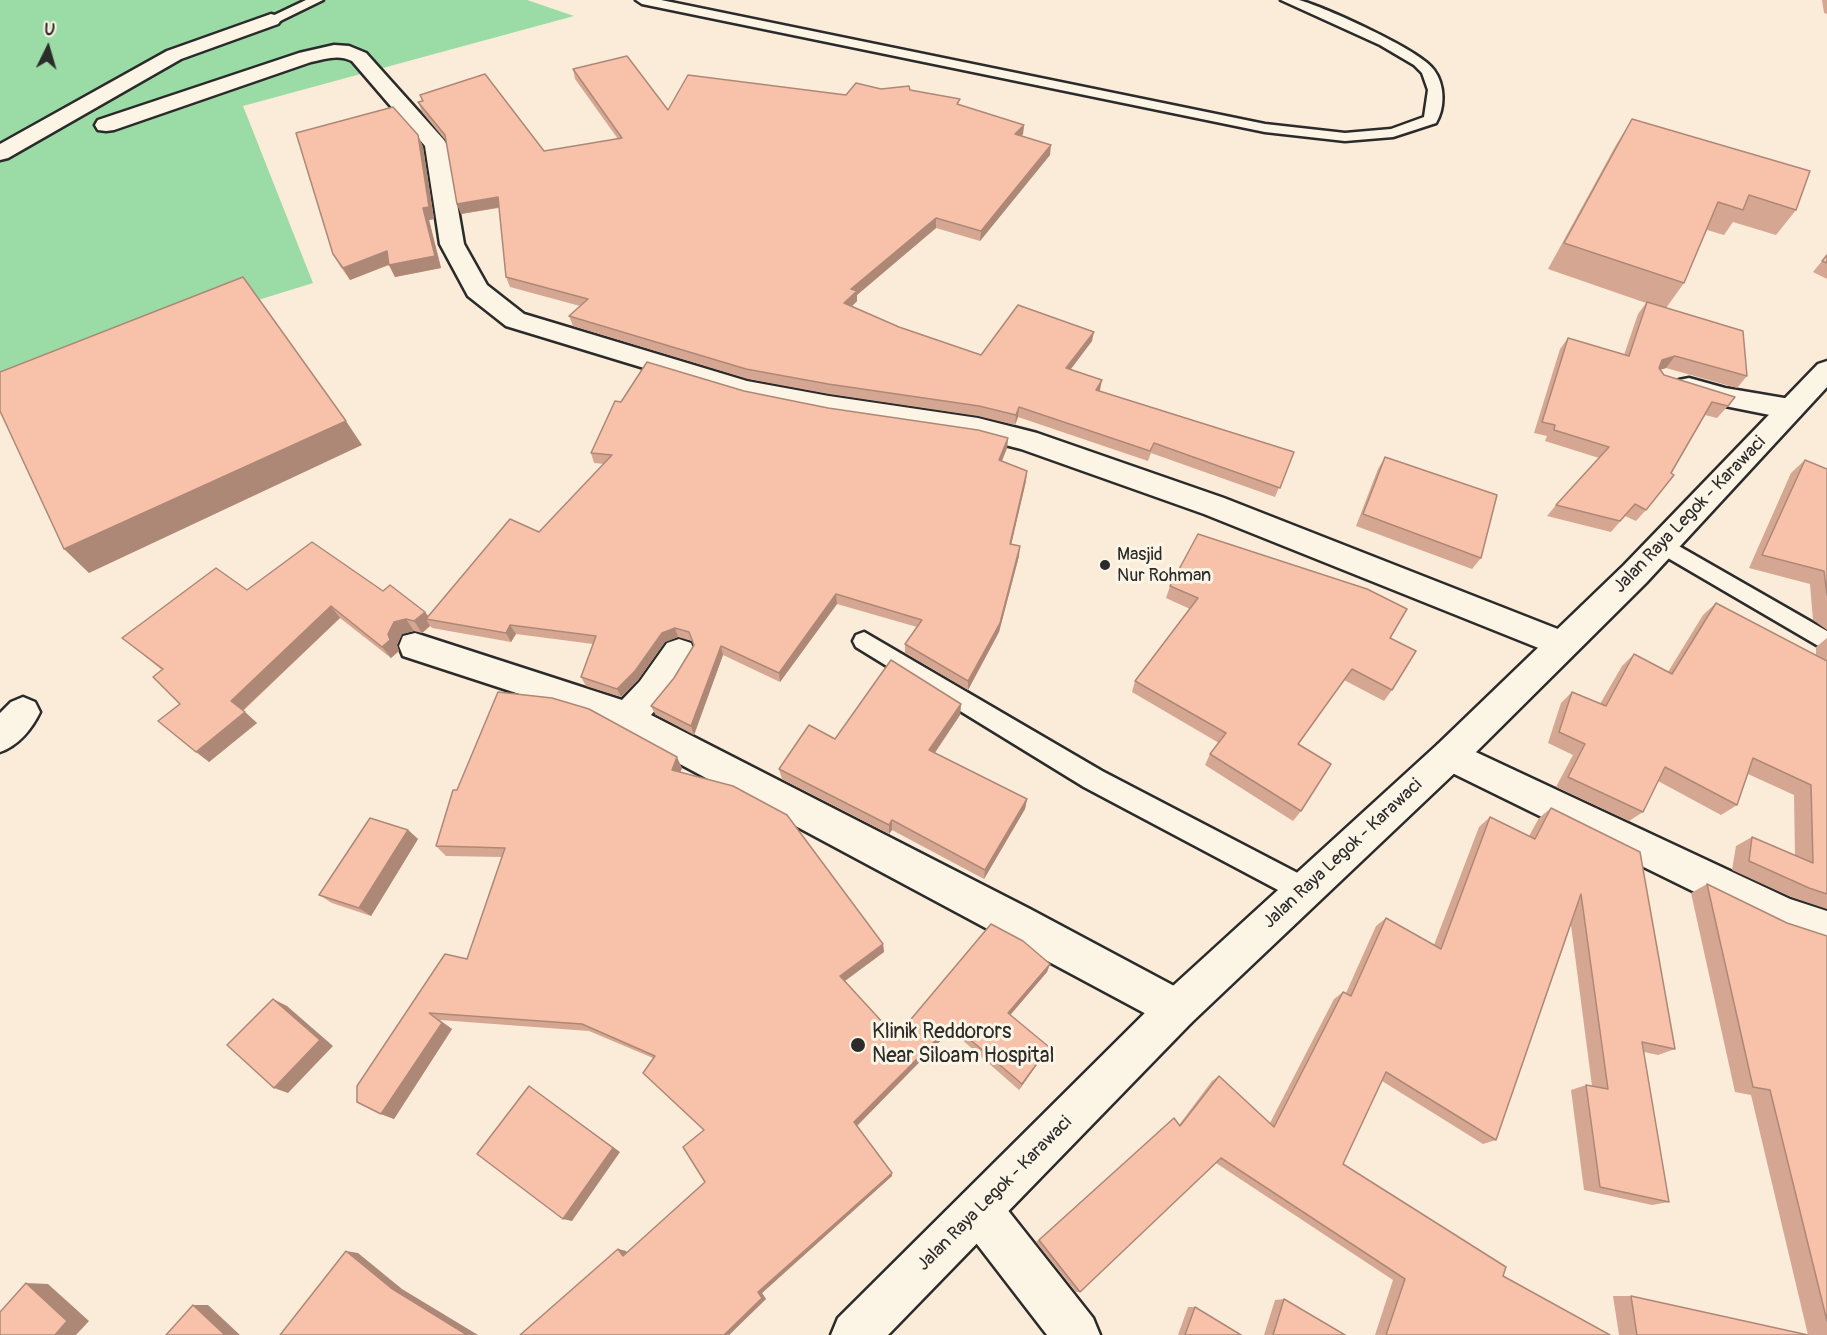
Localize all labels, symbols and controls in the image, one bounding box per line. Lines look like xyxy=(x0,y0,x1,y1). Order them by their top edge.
north arrow xyxy=(18,18,78,78)
text: U xyxy=(43,20,56,40)
street label: Jalan Raya Legok - Karawaci xyxy=(1609,432,1771,598)
place label: Masjid Nur Rohman xyxy=(1117,544,1211,586)
marker: Masjid Nur Rohman xyxy=(1098,558,1112,572)
street label: Jalan Raya Legok - Karawaci xyxy=(1259,775,1427,933)
place label: Klinik Reddorors Near Siloam Hospital xyxy=(872,1020,1054,1070)
marker: Klinik Reddorors Near Siloam Hospital xyxy=(849,1036,867,1054)
street label: Jalan Raya Legok - Karawaci xyxy=(913,1112,1077,1276)

